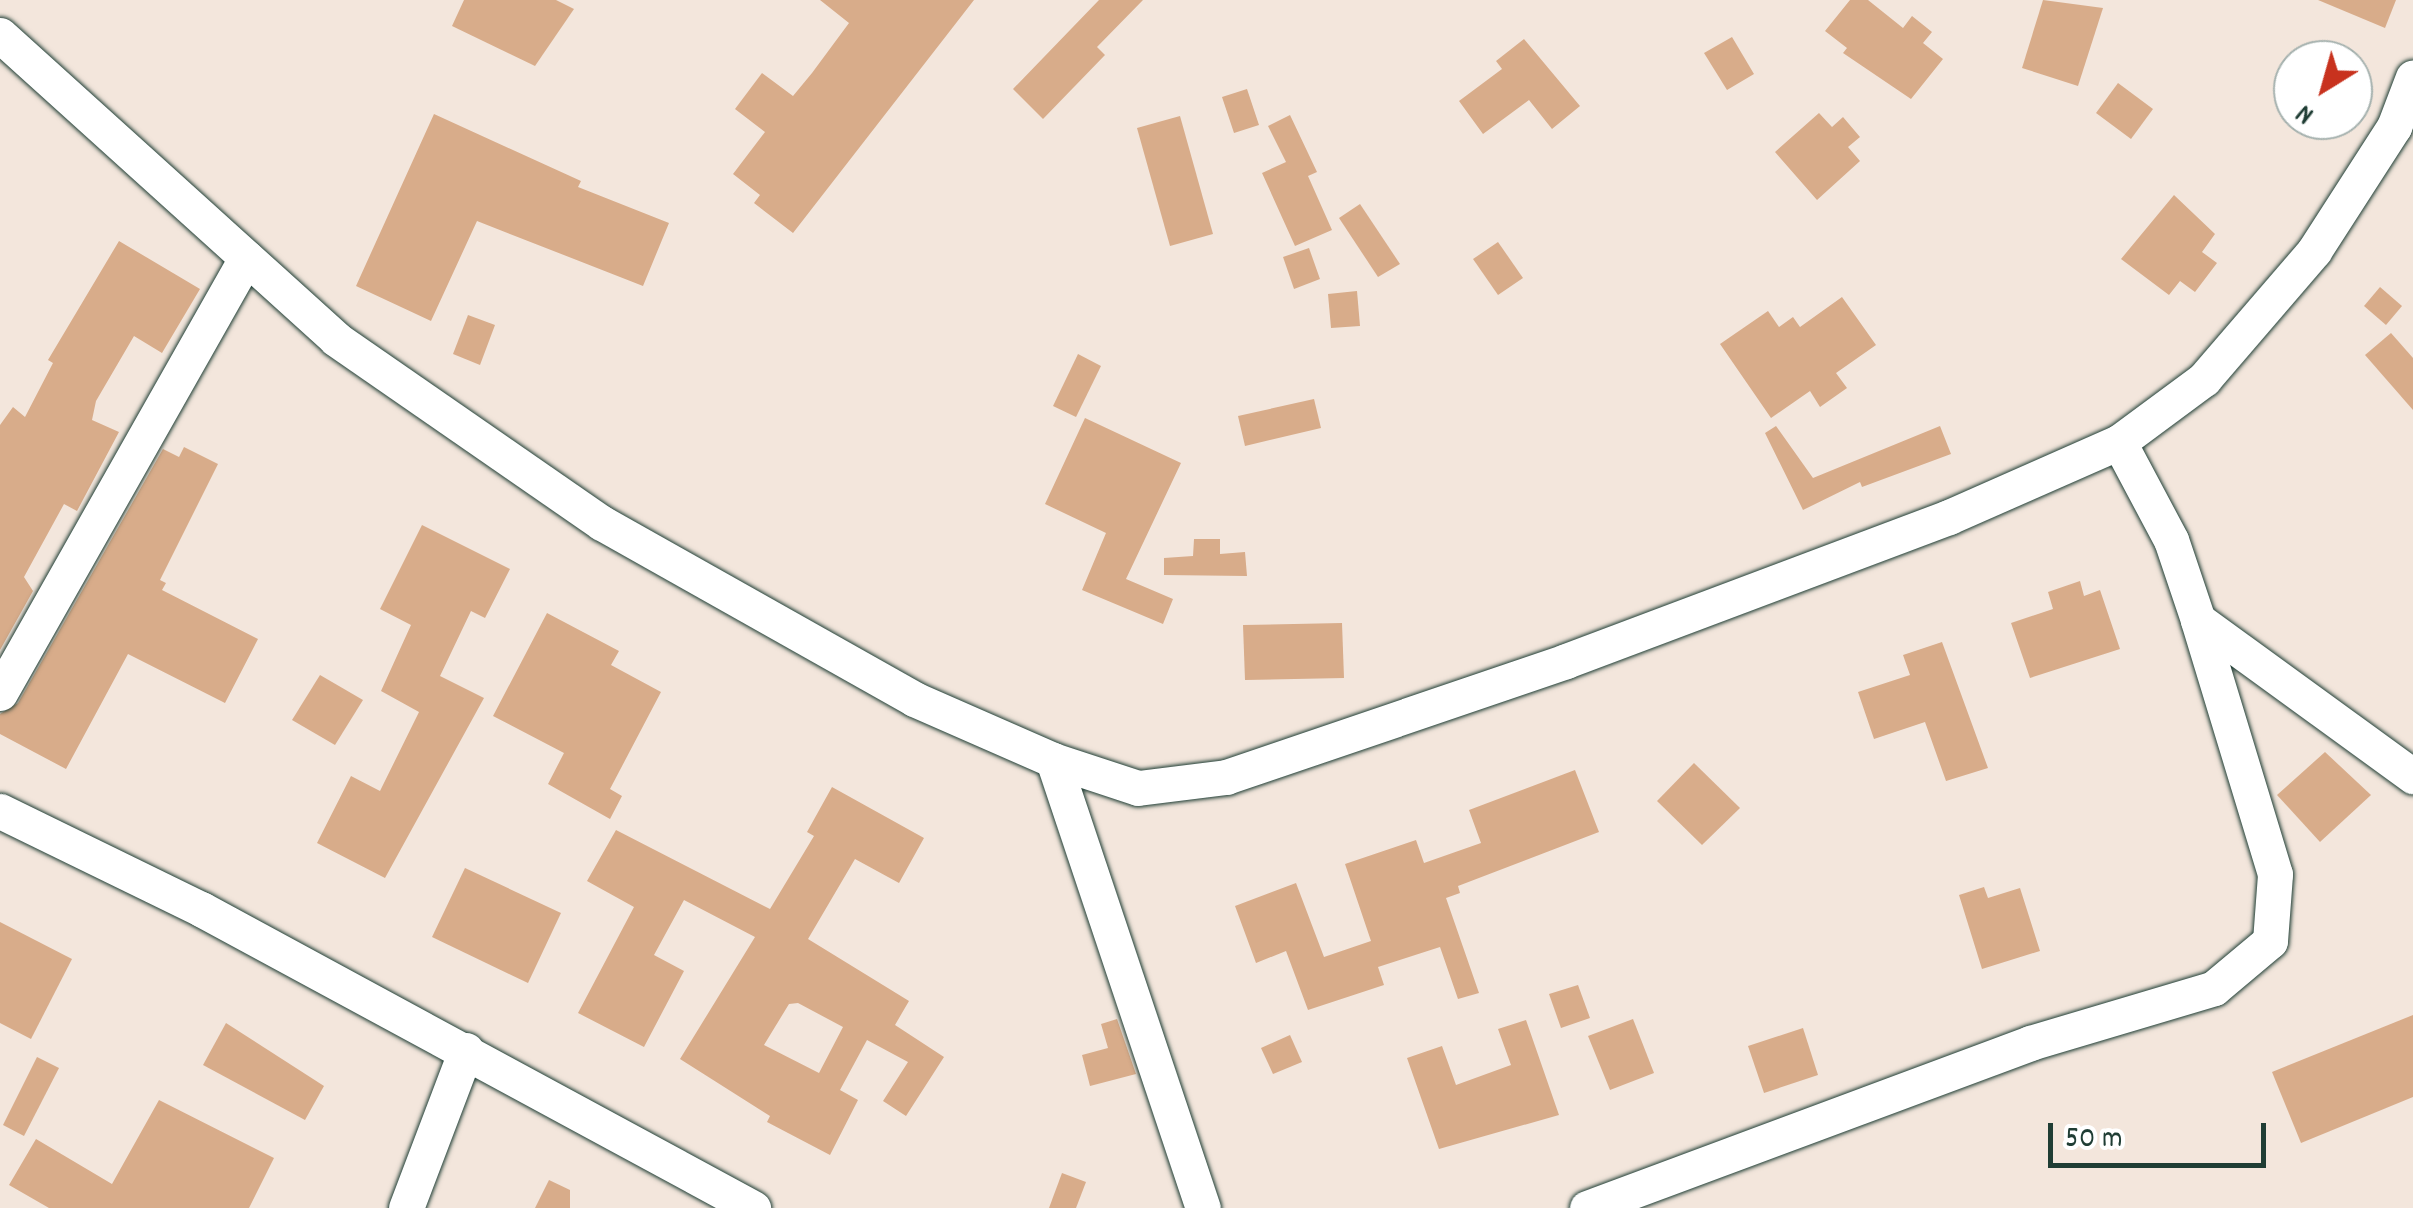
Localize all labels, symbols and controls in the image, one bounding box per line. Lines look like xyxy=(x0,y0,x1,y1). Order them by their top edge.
north arrow xyxy=(2273,40,2373,140)
text: N xyxy=(2289,92,2324,133)
scale bar xyxy=(2053,1103,2270,1165)
text: 50 m xyxy=(2065,1119,2123,1162)

